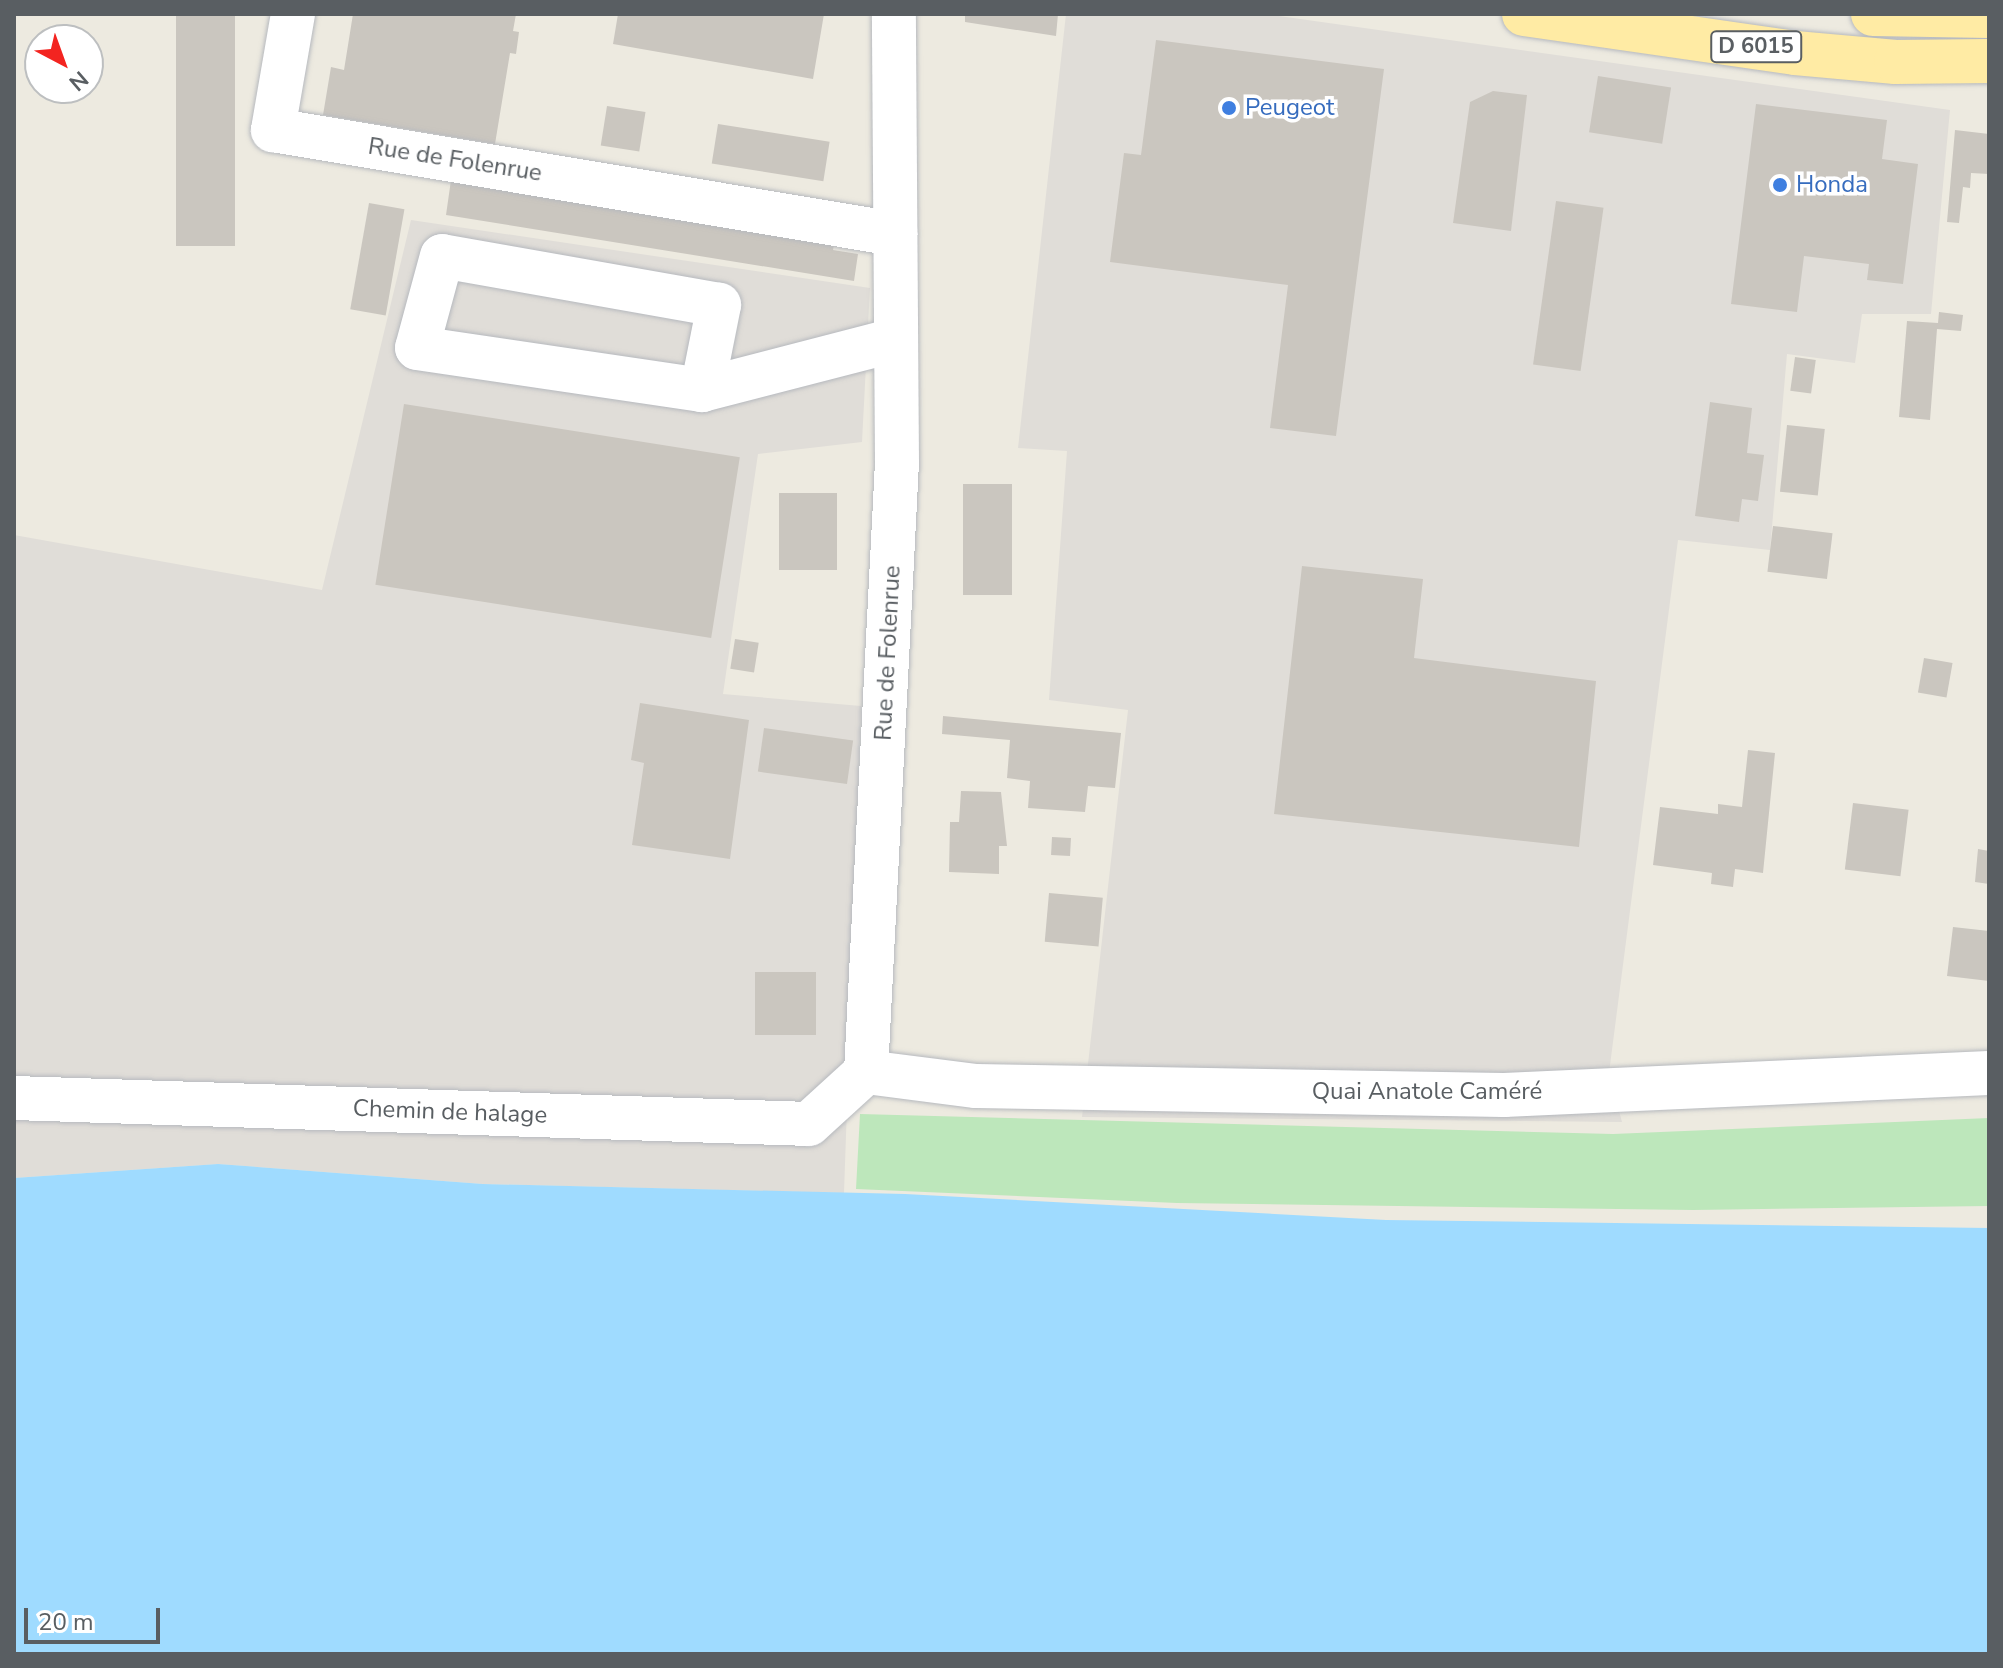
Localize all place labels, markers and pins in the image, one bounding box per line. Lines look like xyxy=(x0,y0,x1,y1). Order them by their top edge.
place label: Peugeot xyxy=(1245,94,1334,122)
marker: Peugeot xyxy=(1220,99,1238,117)
place label: Honda xyxy=(1796,171,1868,199)
marker: Honda xyxy=(1771,176,1789,194)

